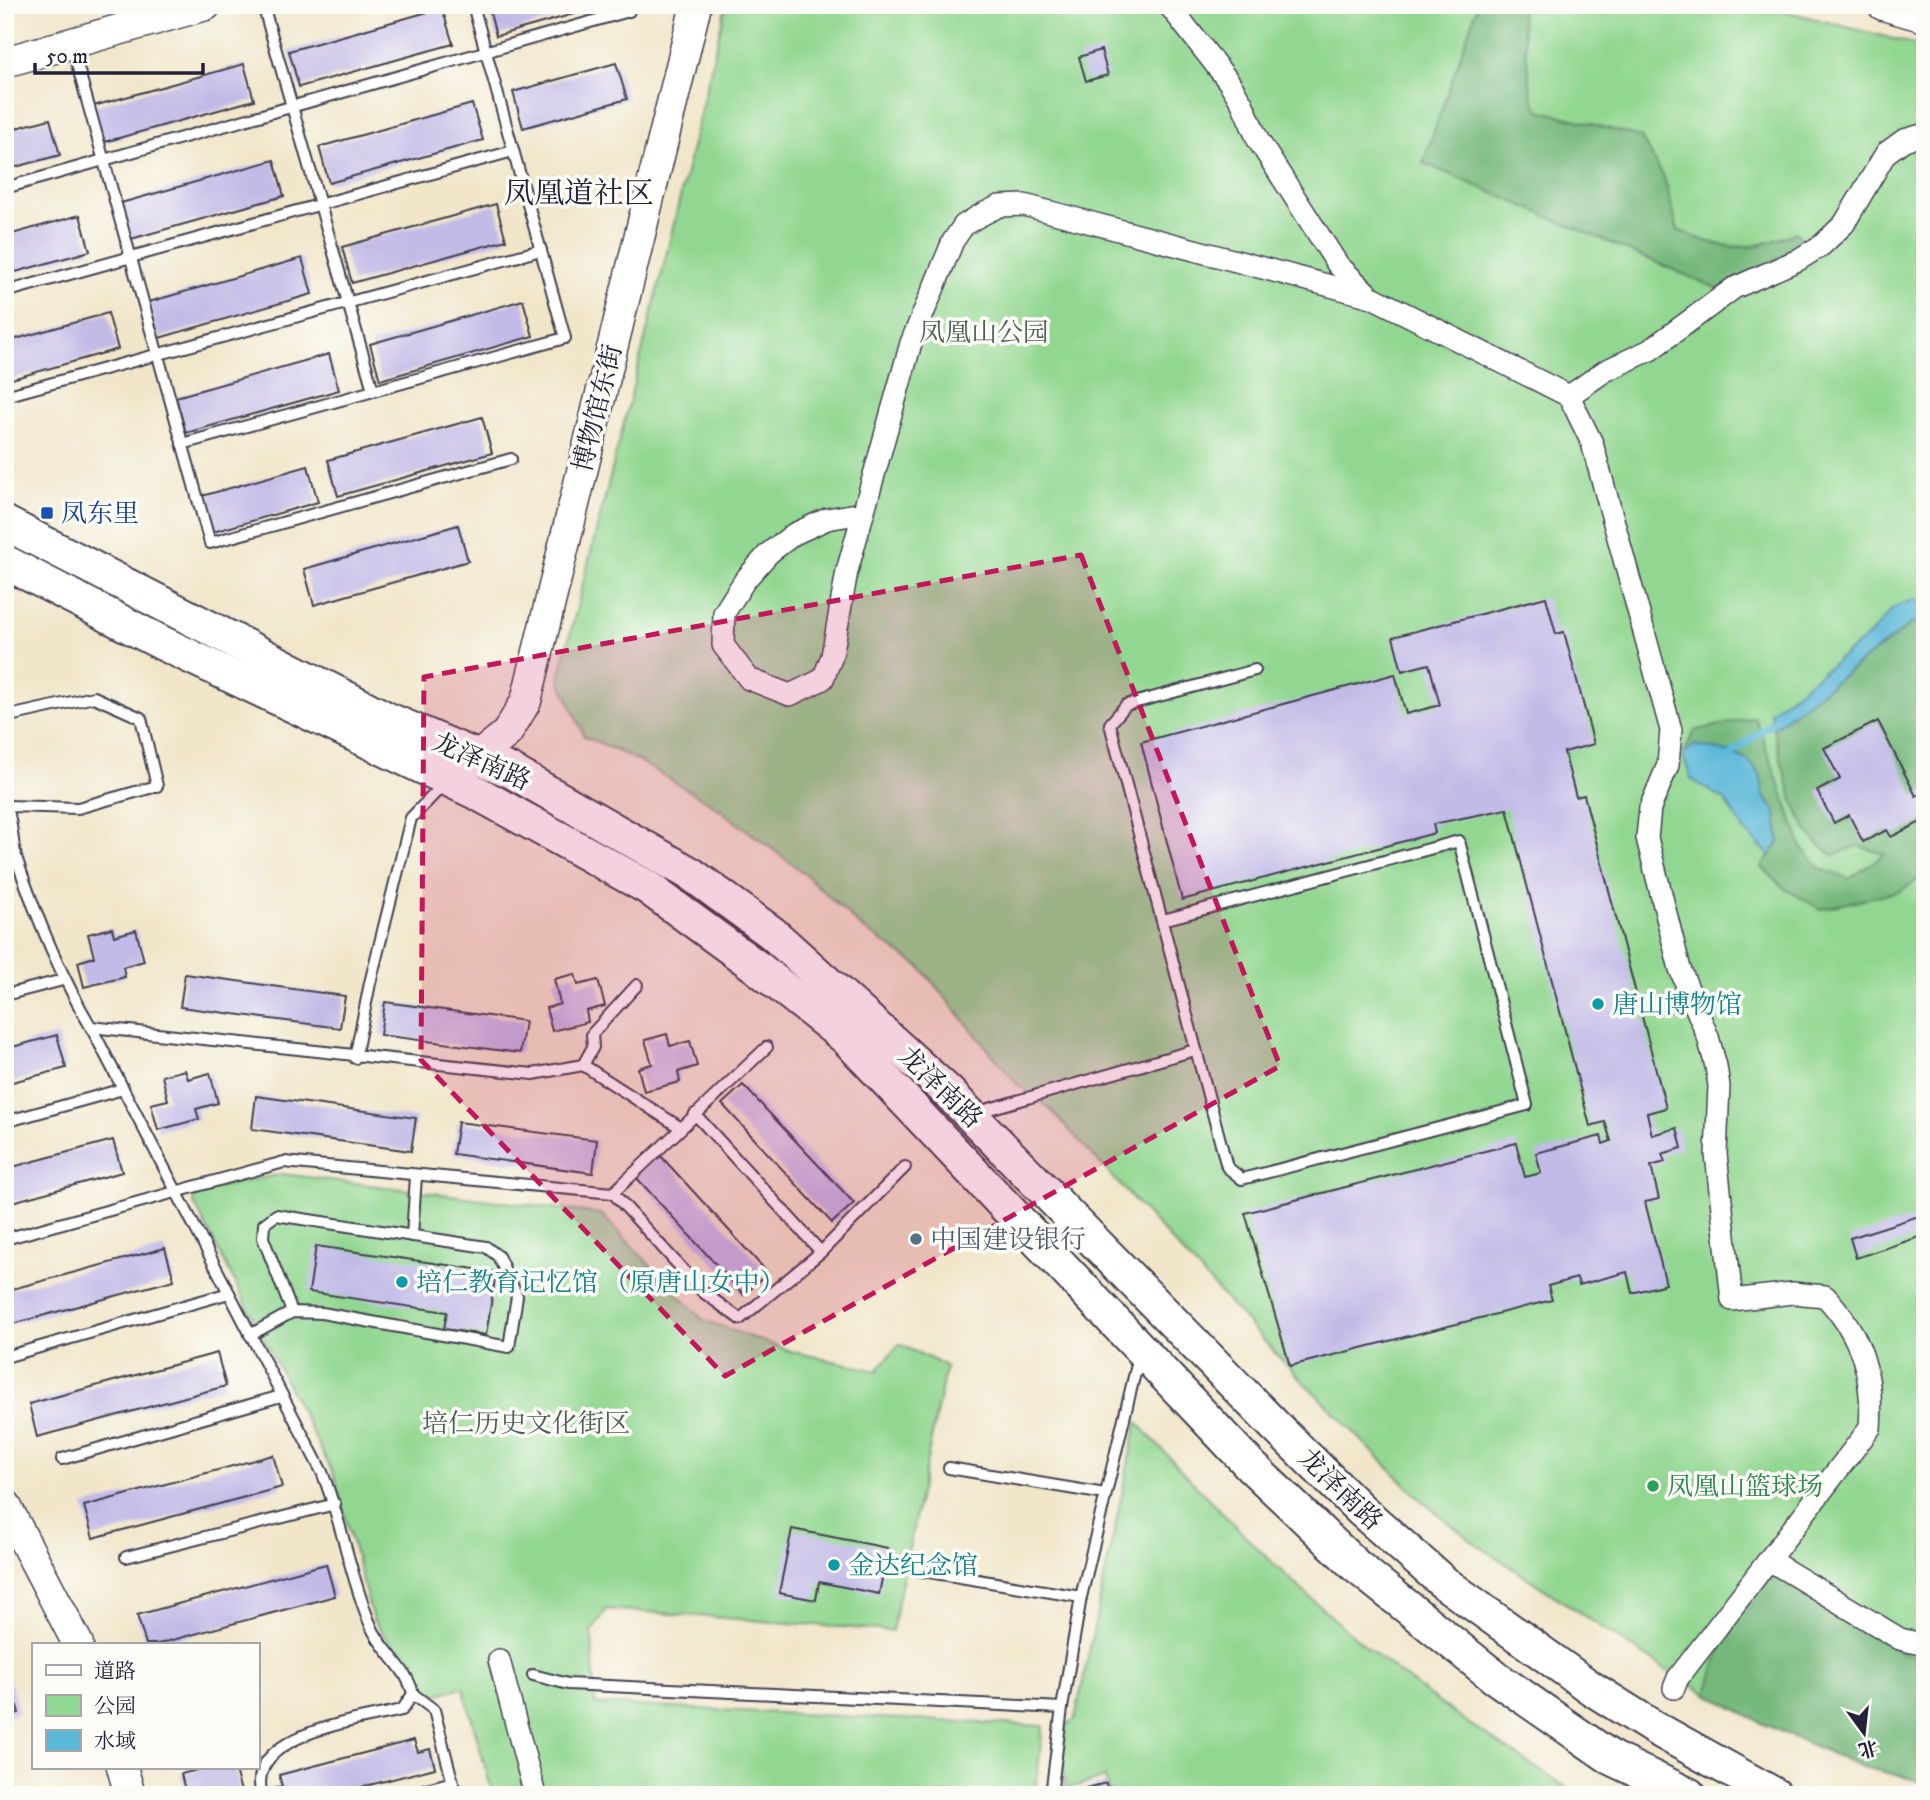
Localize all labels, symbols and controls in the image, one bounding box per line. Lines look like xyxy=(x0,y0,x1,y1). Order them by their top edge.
scale bar xyxy=(35,32,203,76)
text: 50 m xyxy=(46,44,88,70)
district label: 凤凰道社区 xyxy=(504,176,654,213)
park label: 凤凰山公园 xyxy=(919,317,1049,350)
street label: 博物馆东街 xyxy=(567,341,630,475)
place label: 凤东里 xyxy=(61,498,139,531)
marker: 凤东里 xyxy=(39,505,55,521)
street label: 龙泽南路 xyxy=(427,726,536,799)
place label: 唐山博物馆 xyxy=(1612,989,1742,1022)
marker: 唐山博物馆 xyxy=(1590,996,1606,1012)
street label: 龙泽南路 xyxy=(891,1040,989,1136)
place label: 中国建设银行 xyxy=(930,1224,1086,1257)
marker: 中国建设银行 xyxy=(908,1231,924,1247)
place label: 培仁教育记忆馆 （原唐山女中） xyxy=(416,1267,786,1300)
marker: 培仁教育记忆馆 （原唐山女中） xyxy=(394,1274,410,1290)
park label: 培仁历史文化街区 xyxy=(422,1408,630,1441)
street label: 龙泽南路 xyxy=(1291,1442,1389,1538)
place label: 凤凰山篮球场 xyxy=(1667,1471,1823,1504)
marker: 凤凰山篮球场 xyxy=(1645,1478,1661,1494)
place label: 金达纪念馆 xyxy=(848,1550,978,1583)
marker: 金达纪念馆 xyxy=(826,1557,842,1573)
legend xyxy=(32,1643,259,1769)
text: 道路 xyxy=(94,1659,136,1685)
text: 公园 xyxy=(94,1694,136,1720)
north arrow xyxy=(1828,1699,1898,1769)
text: 水域 xyxy=(94,1729,136,1755)
text: 北 xyxy=(1856,1734,1880,1762)

